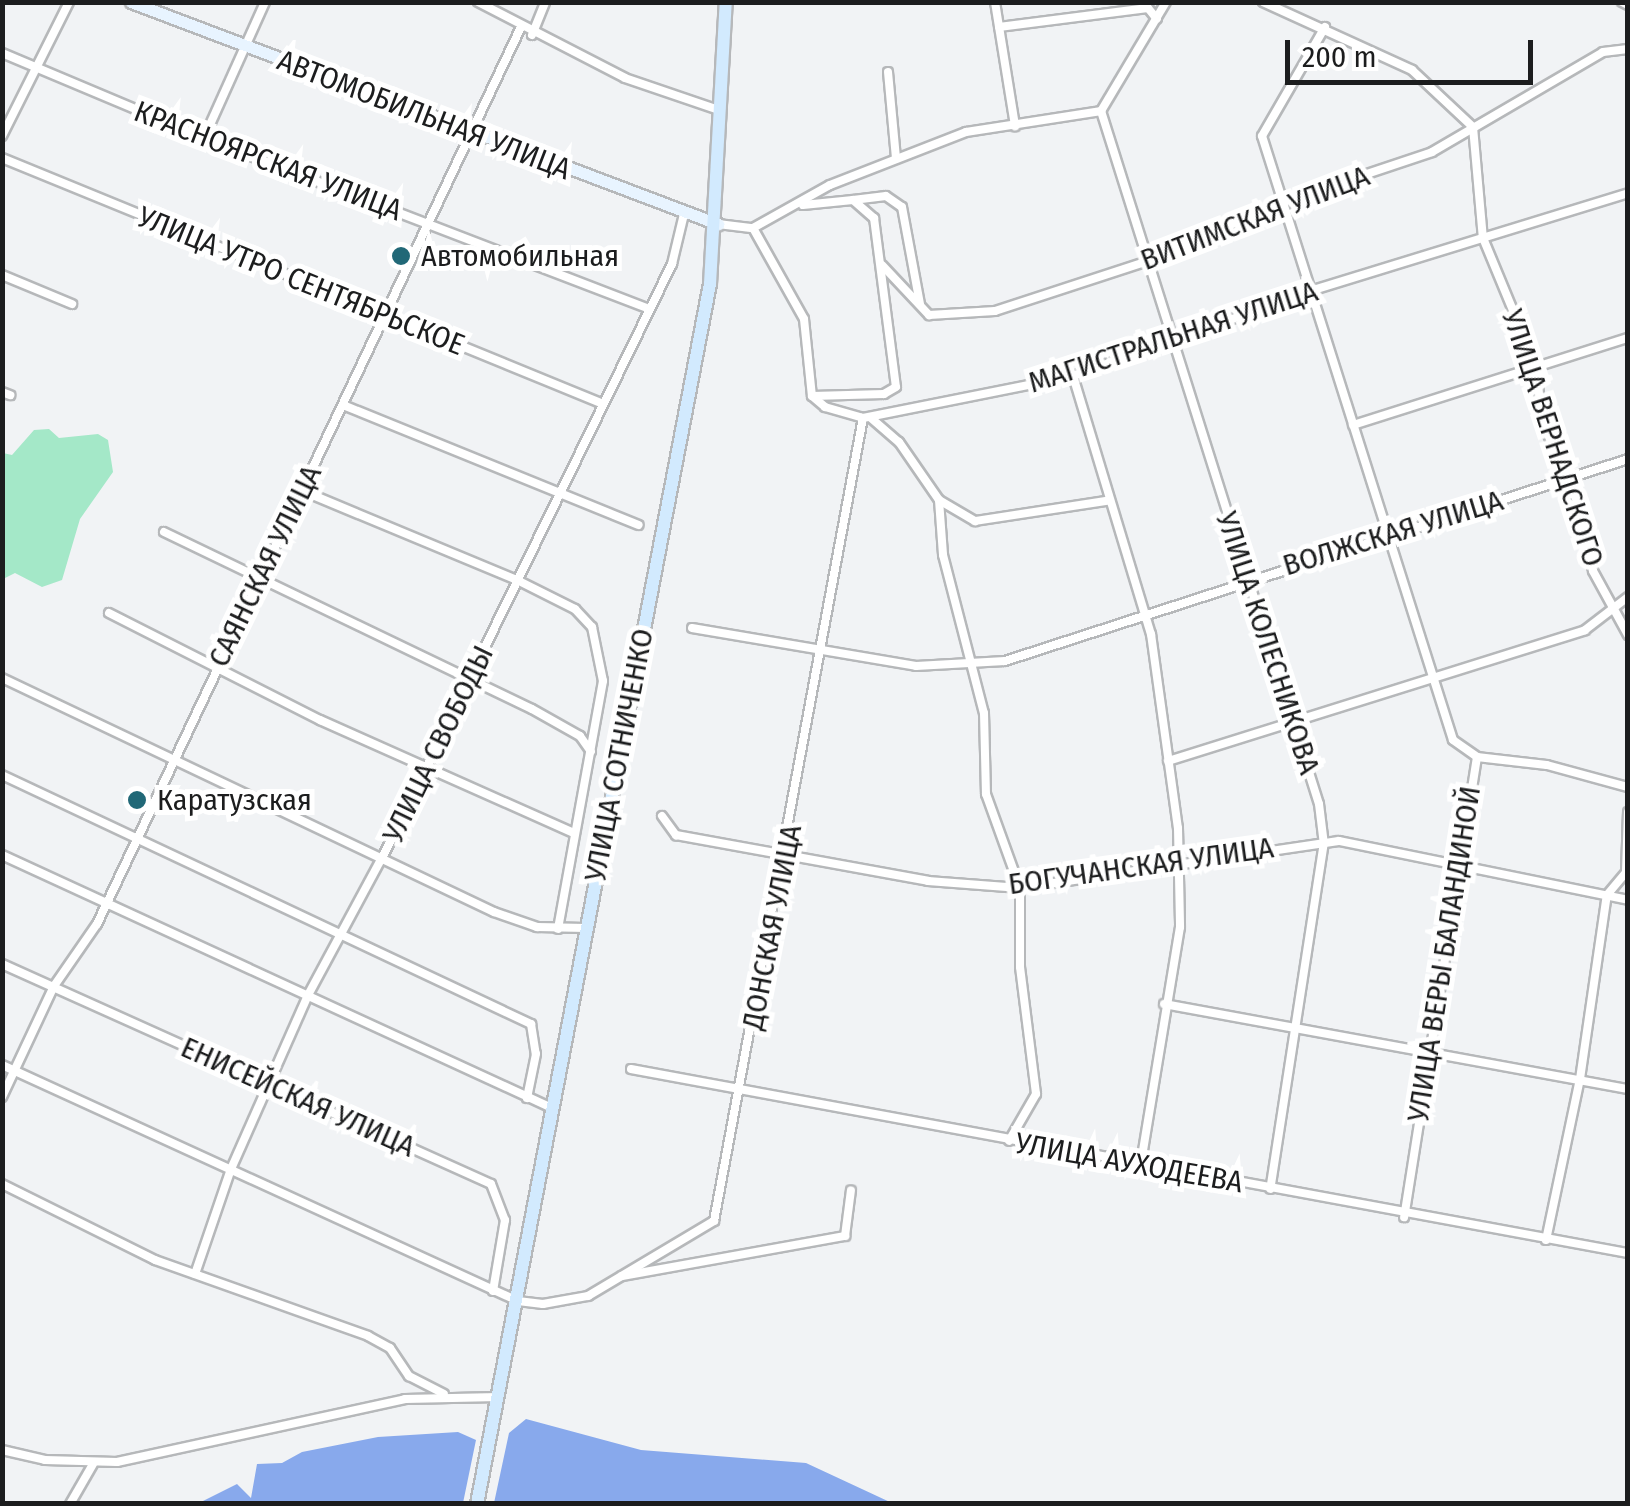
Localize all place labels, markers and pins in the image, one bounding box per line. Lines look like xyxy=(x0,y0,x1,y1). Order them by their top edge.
place label: Автомобильная xyxy=(421,238,619,274)
marker: Автомобильная xyxy=(390,245,412,267)
place label: Каратузская xyxy=(157,782,312,818)
marker: Каратузская xyxy=(126,789,148,811)

